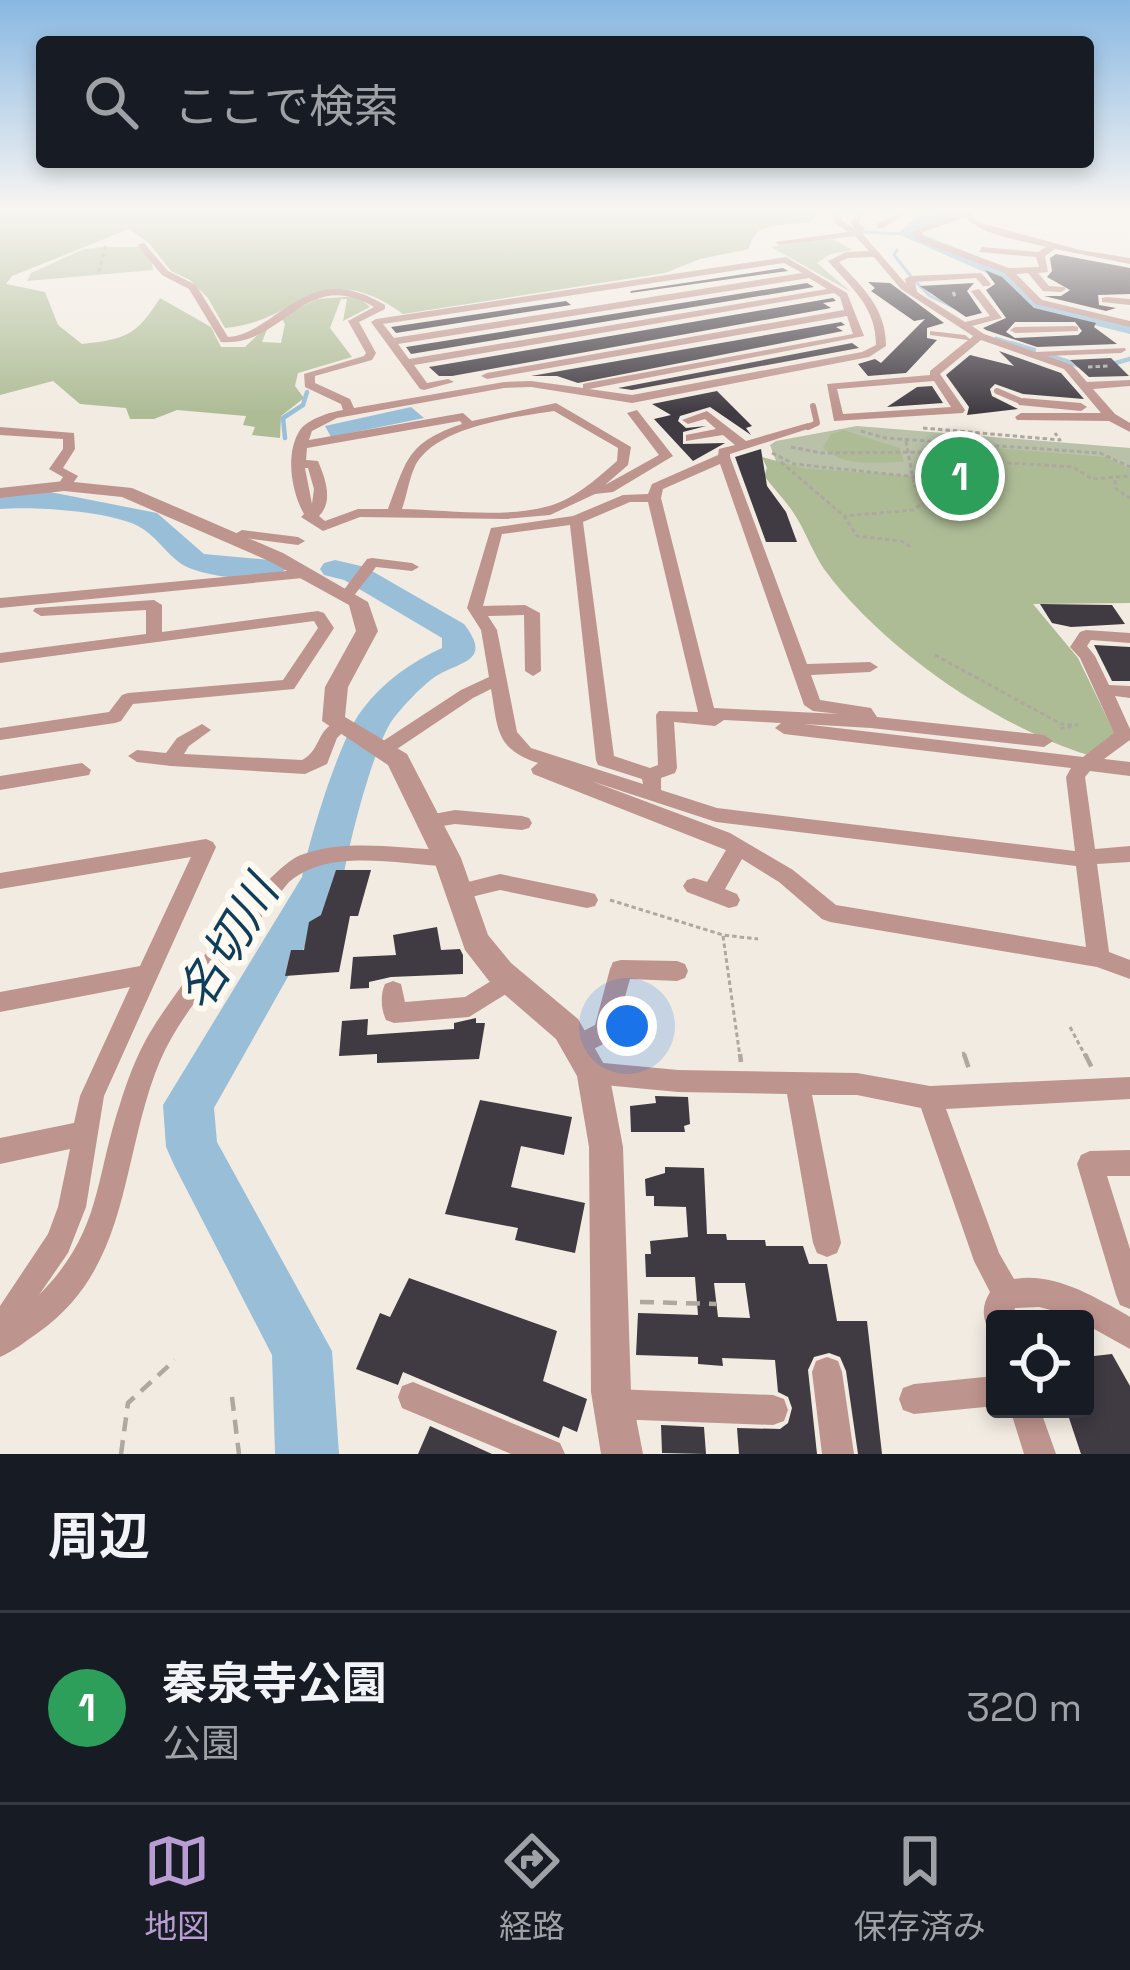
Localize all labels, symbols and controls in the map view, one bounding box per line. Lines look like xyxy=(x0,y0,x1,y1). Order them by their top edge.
search box xyxy=(36,36,1094,168)
icon: search xyxy=(78,69,144,135)
text: ここで検索 xyxy=(174,78,399,135)
pin: 1 xyxy=(921,431,999,521)
water label: 名切川 xyxy=(165,861,294,1020)
your location xyxy=(597,996,657,1056)
map controls xyxy=(986,1310,1094,1418)
button: locate xyxy=(986,1310,1094,1418)
text: 周辺 xyxy=(48,1504,150,1569)
text: 秦泉寺公園 xyxy=(162,1655,387,1712)
text: 1 xyxy=(78,1683,96,1732)
text: 320 m xyxy=(966,1683,1082,1732)
text: 公園 xyxy=(162,1719,240,1768)
tab: 地図 xyxy=(144,1828,210,1948)
tab: 経路 xyxy=(499,1828,565,1948)
tab: 保存済み xyxy=(854,1828,986,1948)

